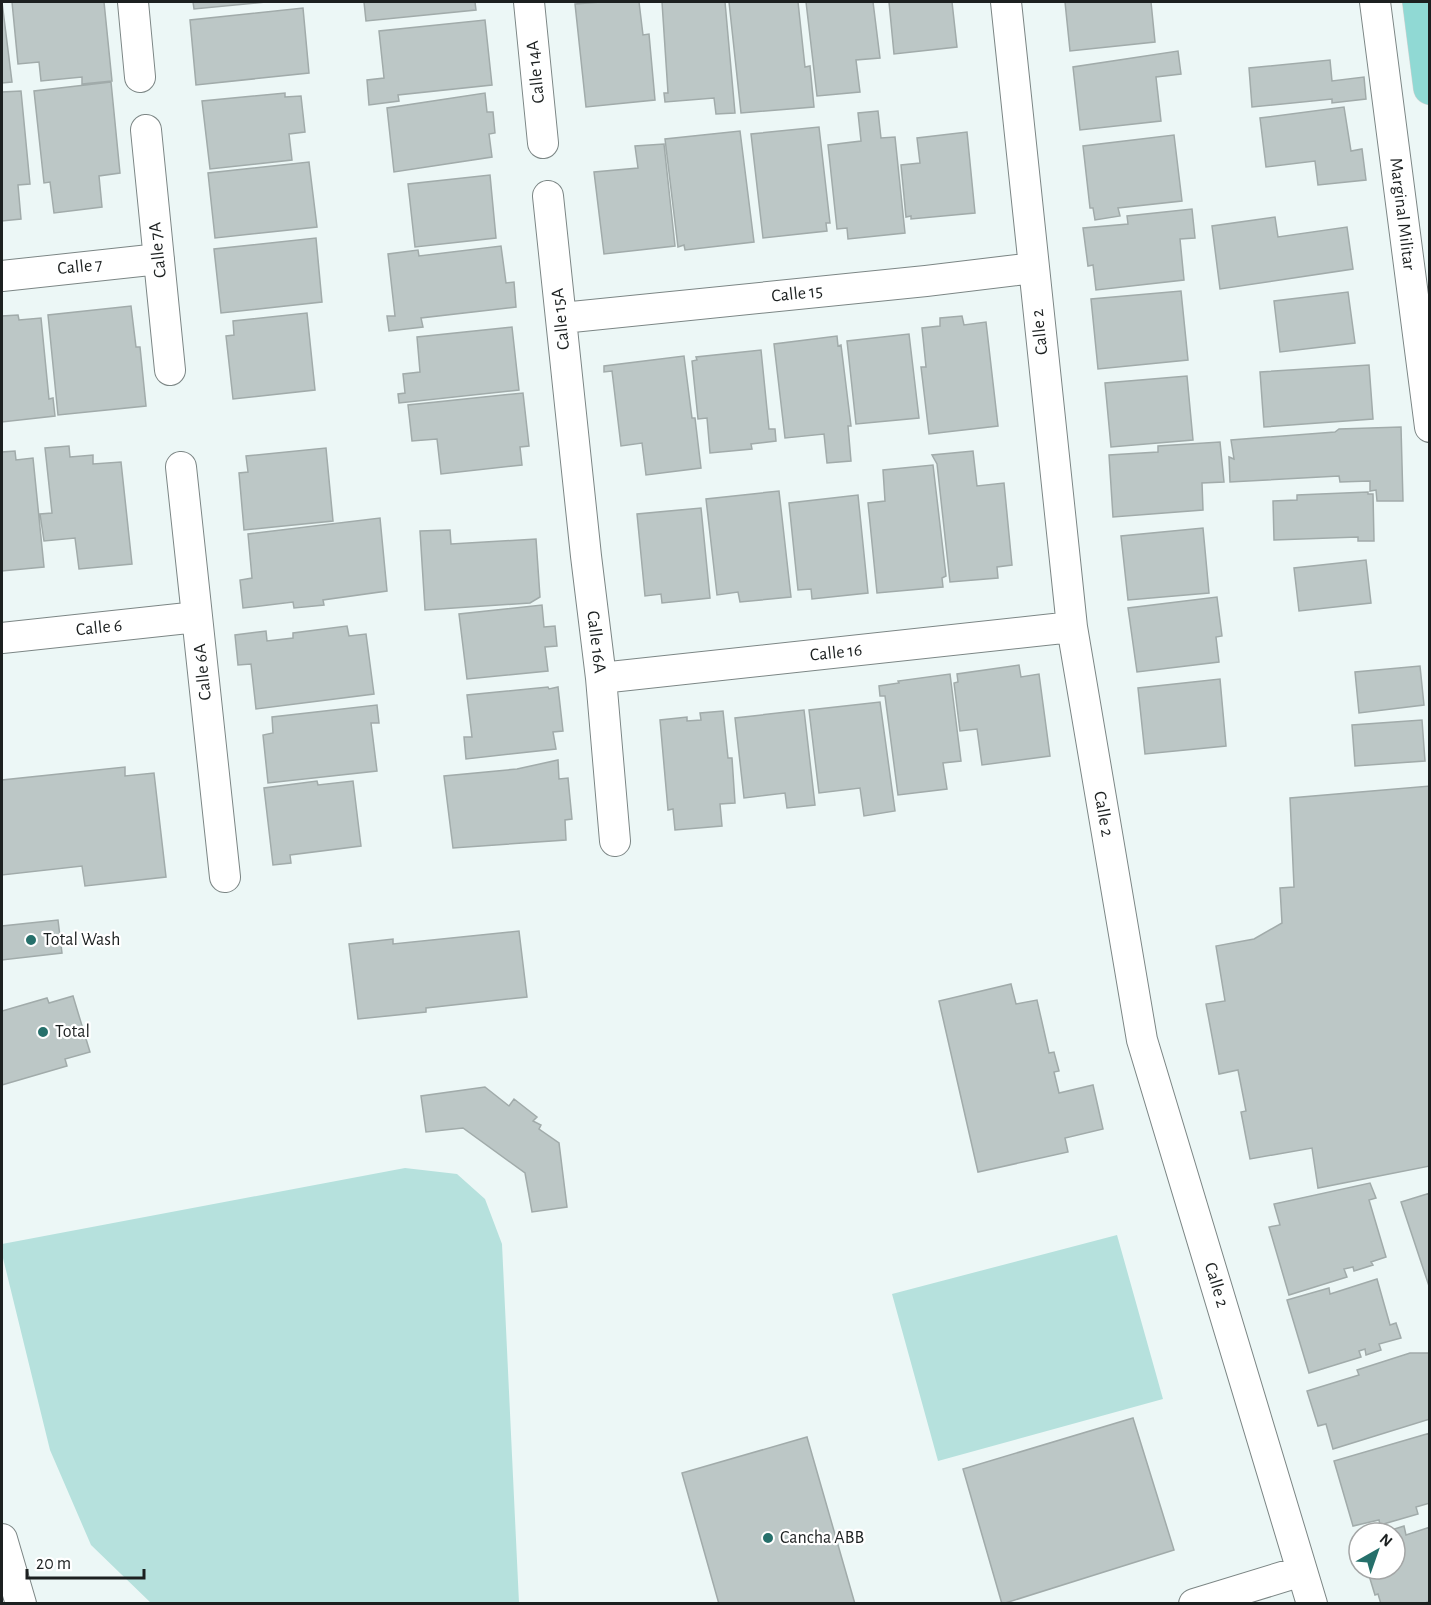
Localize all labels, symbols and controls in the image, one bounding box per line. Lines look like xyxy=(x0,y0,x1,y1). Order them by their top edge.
street label: Calle 14A xyxy=(524,39,548,104)
street label: Marginal Militar xyxy=(1386,157,1418,271)
street label: Calle 7A xyxy=(146,221,170,279)
street label: Calle 7 xyxy=(57,256,103,278)
street label: Calle 15 xyxy=(770,282,824,306)
street label: Calle 15A xyxy=(549,287,573,351)
street label: Calle 2 xyxy=(1029,308,1051,356)
street label: Calle 16A xyxy=(583,610,609,675)
street label: Calle 6 xyxy=(75,617,123,639)
street label: Calle 16 xyxy=(809,641,863,665)
street label: Calle 6A xyxy=(191,642,215,701)
street label: Calle 2 xyxy=(1090,790,1116,838)
place label: Total Wash xyxy=(43,931,120,949)
marker: Total Wash xyxy=(24,933,38,947)
place label: Total xyxy=(55,1023,90,1041)
marker: Total xyxy=(36,1025,50,1039)
street label: Calle 2 xyxy=(1201,1260,1231,1310)
north arrow xyxy=(1347,1521,1407,1581)
place label: Cancha ABB xyxy=(780,1529,864,1547)
marker: Cancha ABB xyxy=(761,1531,775,1545)
text: N xyxy=(1377,1531,1395,1550)
scale bar xyxy=(27,1542,144,1580)
text: 20 m xyxy=(36,1555,71,1573)

